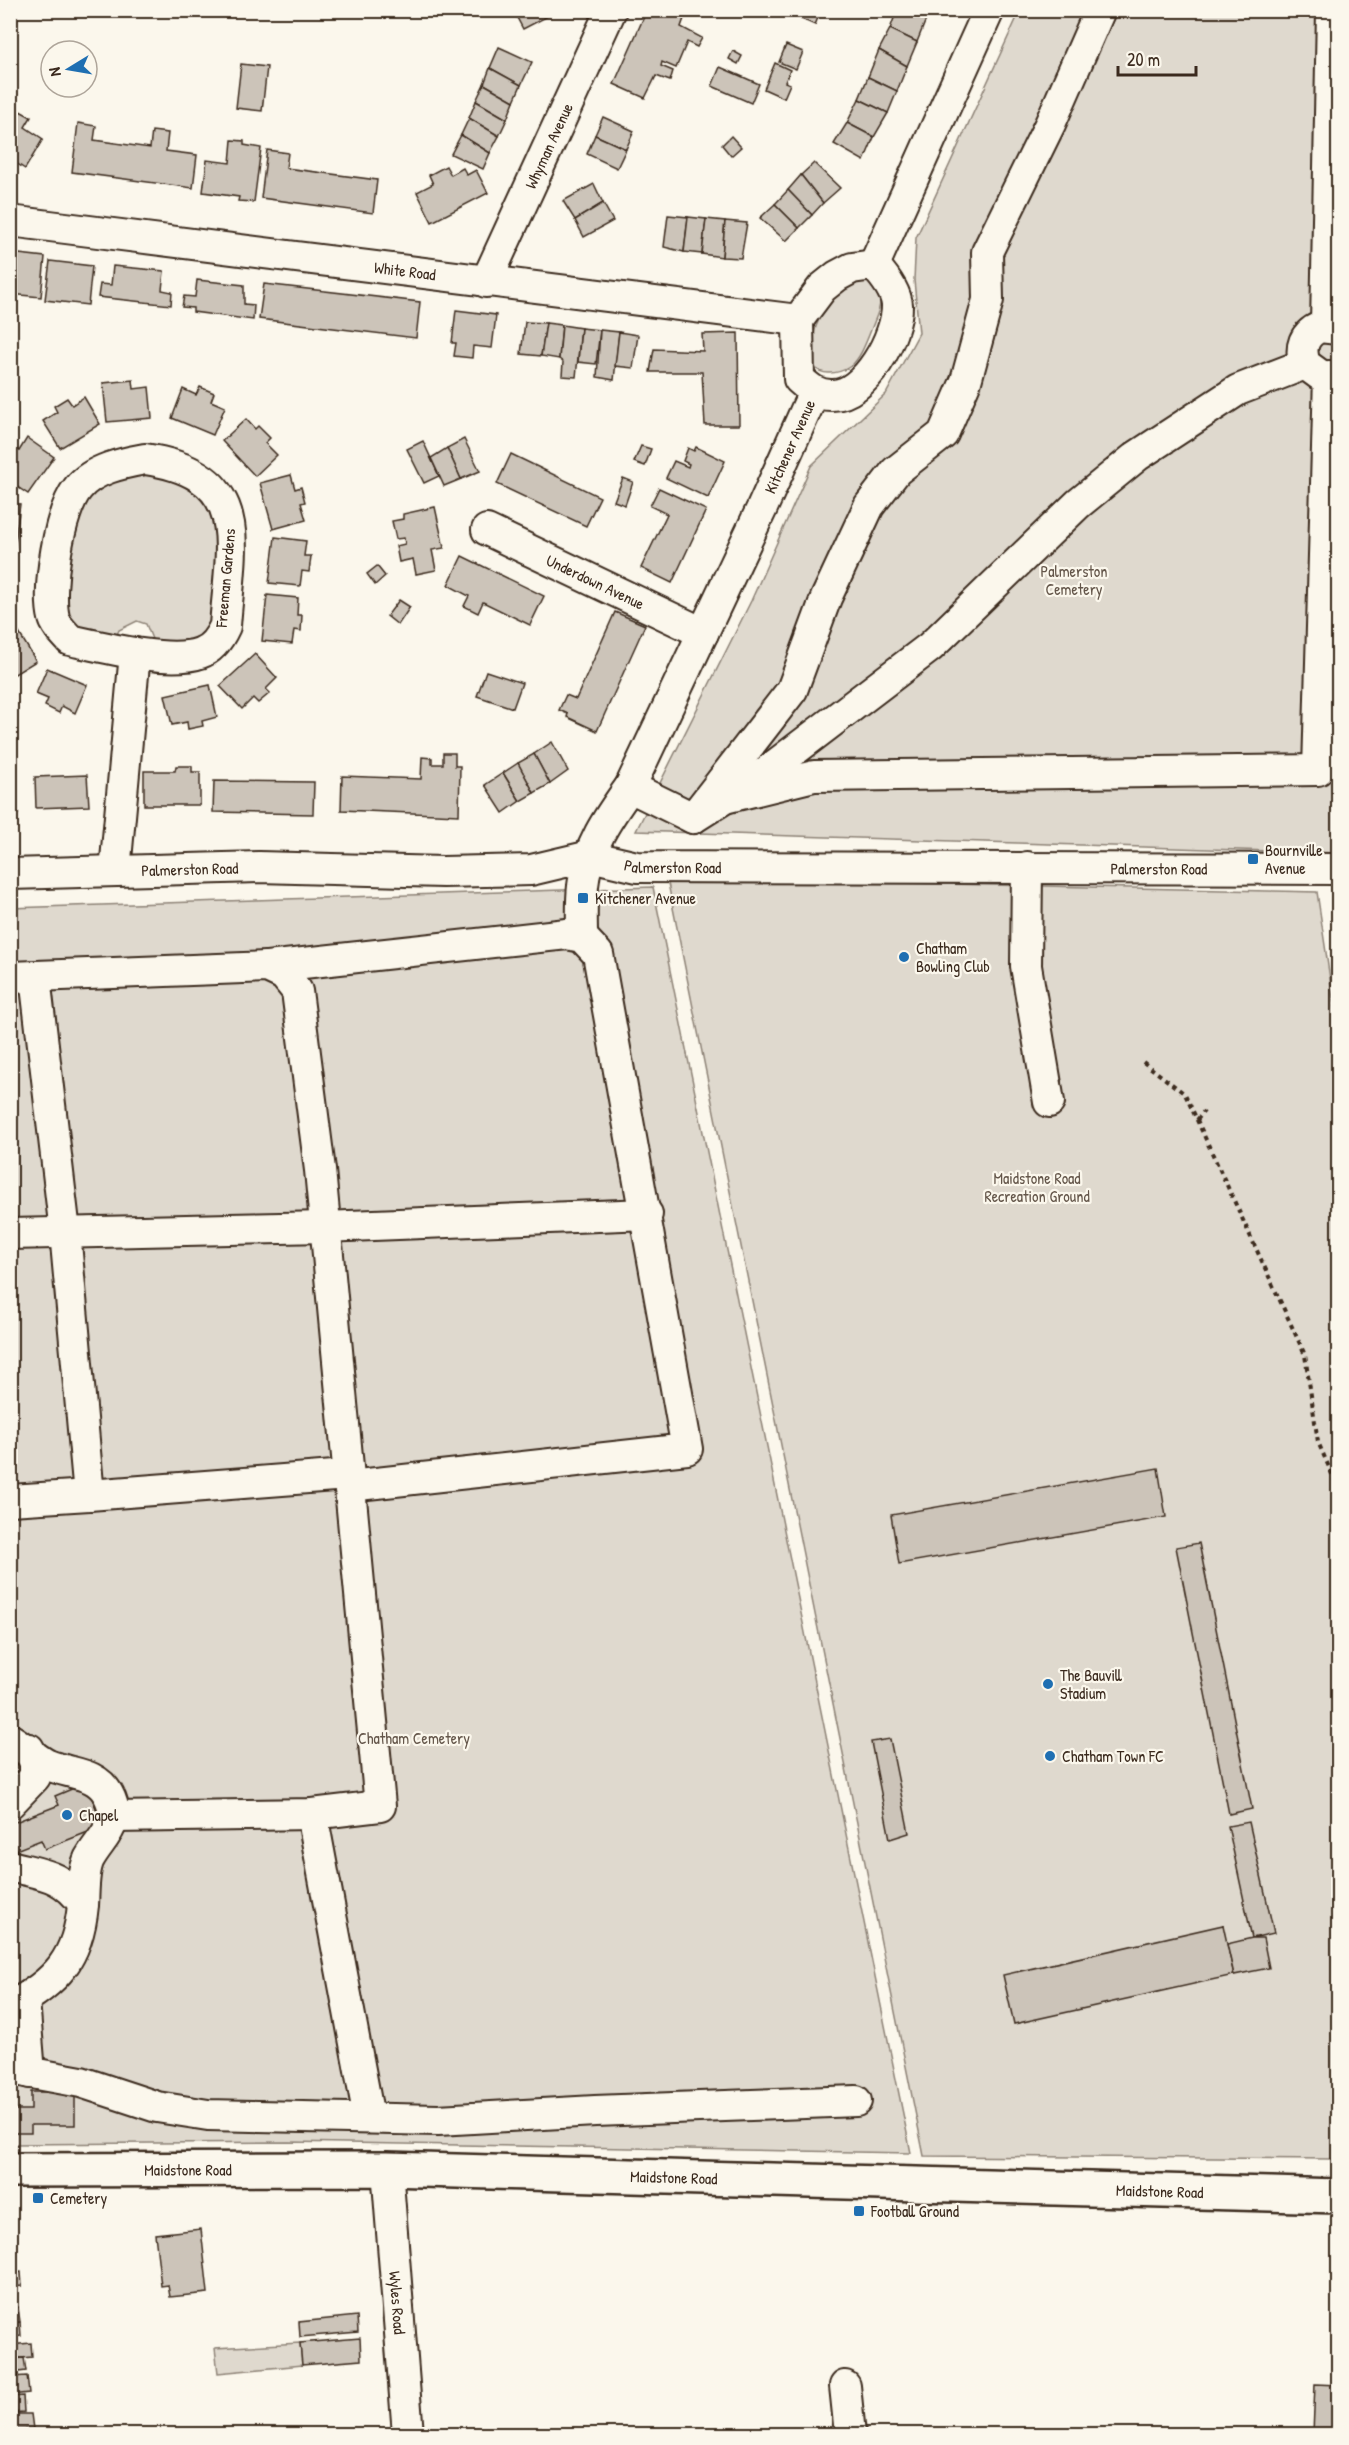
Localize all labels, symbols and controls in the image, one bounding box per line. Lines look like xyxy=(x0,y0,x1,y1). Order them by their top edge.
north arrow xyxy=(39,39,99,99)
scale bar xyxy=(1118,39,1196,77)
text: 20 m xyxy=(1127,47,1160,72)
text: N xyxy=(43,65,66,78)
street label: Whyman Avenue xyxy=(519,99,578,192)
street label: White Road xyxy=(373,256,437,285)
street label: Kitchener Avenue xyxy=(759,395,820,497)
street label: Freeman Gardens xyxy=(210,528,240,629)
street label: Underdown Avenue xyxy=(543,549,649,615)
park label: Palmerston Cemetery xyxy=(1041,560,1107,600)
place label: Bournville Avenue xyxy=(1265,839,1323,879)
marker: Bournville Avenue xyxy=(1246,852,1260,866)
street label: Palmerston Road xyxy=(622,853,721,878)
street label: Palmerston Road xyxy=(141,857,239,881)
street label: Palmerston Road xyxy=(1110,857,1207,880)
place label: Kitchener Avenue xyxy=(595,887,696,909)
marker: Kitchener Avenue xyxy=(576,891,590,905)
place label: Chatham Bowling Club xyxy=(916,937,990,977)
marker: Chatham Bowling Club xyxy=(897,950,911,964)
park label: Maidstone Road Recreation Ground xyxy=(984,1167,1090,1207)
place label: The Bauvill Stadium xyxy=(1060,1664,1122,1704)
marker: The Bauvill Stadium xyxy=(1041,1677,1055,1691)
park label: Chatham Cemetery xyxy=(358,1727,470,1749)
place label: Chatham Town FC xyxy=(1062,1745,1164,1767)
marker: Chatham Town FC xyxy=(1043,1749,1057,1763)
place label: Chapel xyxy=(79,1804,119,1826)
marker: Chapel xyxy=(60,1808,74,1822)
street label: Maidstone Road xyxy=(144,2158,232,2181)
street label: Maidstone Road xyxy=(630,2165,718,2189)
street label: Maidstone Road xyxy=(1116,2179,1204,2203)
place label: Cemetery xyxy=(50,2187,107,2209)
marker: Cemetery xyxy=(31,2191,45,2205)
place label: Football Ground xyxy=(870,2200,959,2222)
marker: Football Ground xyxy=(852,2204,866,2218)
street label: Wyles Road xyxy=(384,2270,411,2335)

